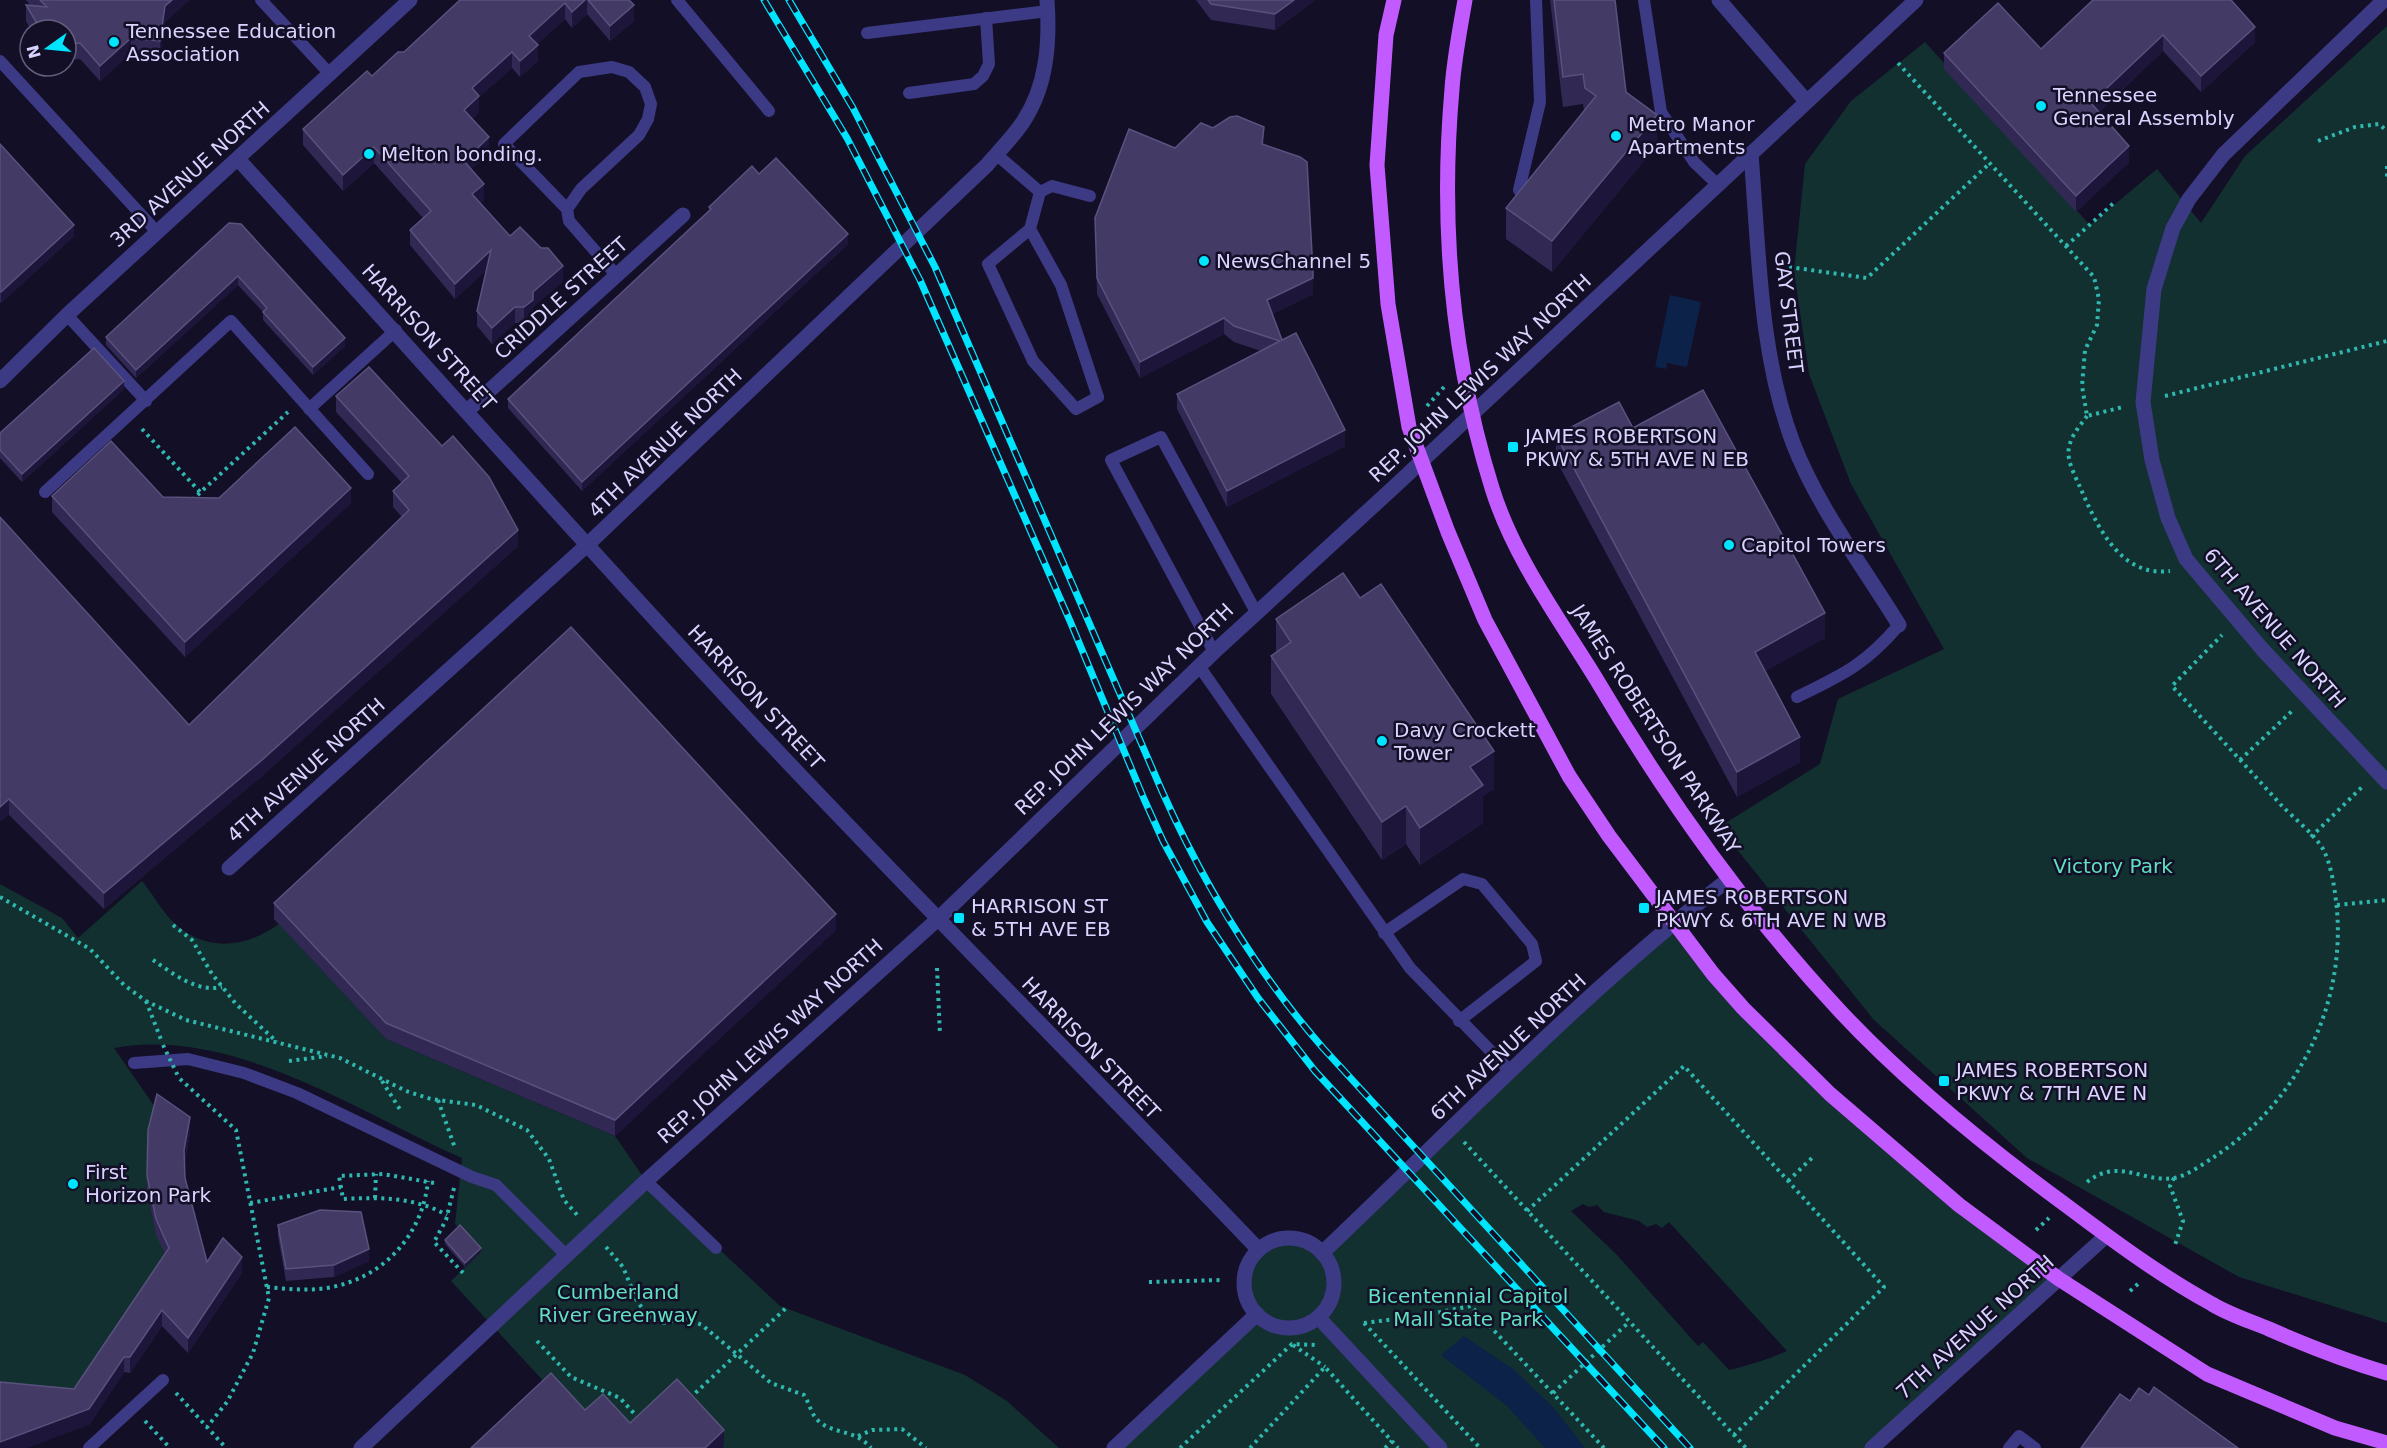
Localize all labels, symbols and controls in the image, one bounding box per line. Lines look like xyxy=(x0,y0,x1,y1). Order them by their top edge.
north arrow xyxy=(18,18,78,78)
place label: Tennessee Education Association xyxy=(125,19,336,66)
marker: Tennessee Education Association xyxy=(107,35,121,49)
text: N xyxy=(23,43,45,61)
place label: Tennessee General Assembly xyxy=(2052,83,2235,130)
street label: 3RD AVENUE NORTH xyxy=(105,96,275,252)
marker: Tennessee General Assembly xyxy=(2034,99,2048,113)
place label: Metro Manor Apartments xyxy=(1628,112,1755,159)
marker: Metro Manor Apartments xyxy=(1609,129,1623,143)
place label: Melton bonding. xyxy=(381,142,543,166)
marker: Melton bonding. xyxy=(362,147,376,161)
street label: CRIDDLE STREET xyxy=(489,231,633,364)
place label: NewsChannel 5 xyxy=(1216,249,1371,273)
street label: GAY STREET xyxy=(1770,250,1808,375)
marker: NewsChannel 5 xyxy=(1197,254,1211,268)
street label: HARRISON STREET xyxy=(357,259,501,416)
street label: REP. JOHN LEWIS WAY NORTH xyxy=(1364,269,1596,487)
street label: 4TH AVENUE NORTH xyxy=(583,363,747,523)
place label: JAMES ROBERTSON PKWY & 5TH AVE N EB xyxy=(1523,424,1749,471)
marker: JAMES ROBERTSON PKWY & 5TH AVE N EB xyxy=(1506,440,1520,454)
place label: Capitol Towers xyxy=(1741,533,1886,557)
marker: Capitol Towers xyxy=(1722,538,1736,552)
street label: 6TH AVENUE NORTH xyxy=(2199,543,2351,713)
street label: REP. JOHN LEWIS WAY NORTH xyxy=(1010,598,1238,820)
street label: JAMES ROBERTSON PARKWAY xyxy=(1565,598,1746,859)
street label: HARRISON STREET xyxy=(683,620,830,775)
street label: 4TH AVENUE NORTH xyxy=(222,693,390,847)
place label: Davy Crockett Tower xyxy=(1393,718,1536,765)
marker: Davy Crockett Tower xyxy=(1375,734,1389,748)
park label: Victory Park xyxy=(2053,854,2173,878)
place label: JAMES ROBERTSON PKWY & 6TH AVE N WB xyxy=(1654,885,1887,932)
place label: HARRISON ST & 5TH AVE EB xyxy=(971,894,1111,941)
marker: JAMES ROBERTSON PKWY & 6TH AVE N WB xyxy=(1637,901,1651,915)
marker: HARRISON ST & 5TH AVE EB xyxy=(952,911,966,925)
street label: REP. JOHN LEWIS WAY NORTH xyxy=(653,934,887,1148)
street label: 6TH AVENUE NORTH xyxy=(1425,969,1591,1125)
street label: HARRISON STREET xyxy=(1017,972,1166,1125)
place label: JAMES ROBERTSON PKWY & 7TH AVE N xyxy=(1954,1058,2148,1105)
marker: JAMES ROBERTSON PKWY & 7TH AVE N xyxy=(1937,1074,1951,1088)
place label: First Horizon Park xyxy=(85,1160,211,1207)
marker: First Horizon Park xyxy=(66,1177,80,1191)
street label: 7TH AVENUE NORTH xyxy=(1891,1250,2059,1404)
park label: Cumberland River Greenway xyxy=(538,1280,698,1327)
park label: Bicentennial Capitol Mall State Park xyxy=(1368,1284,1568,1331)

